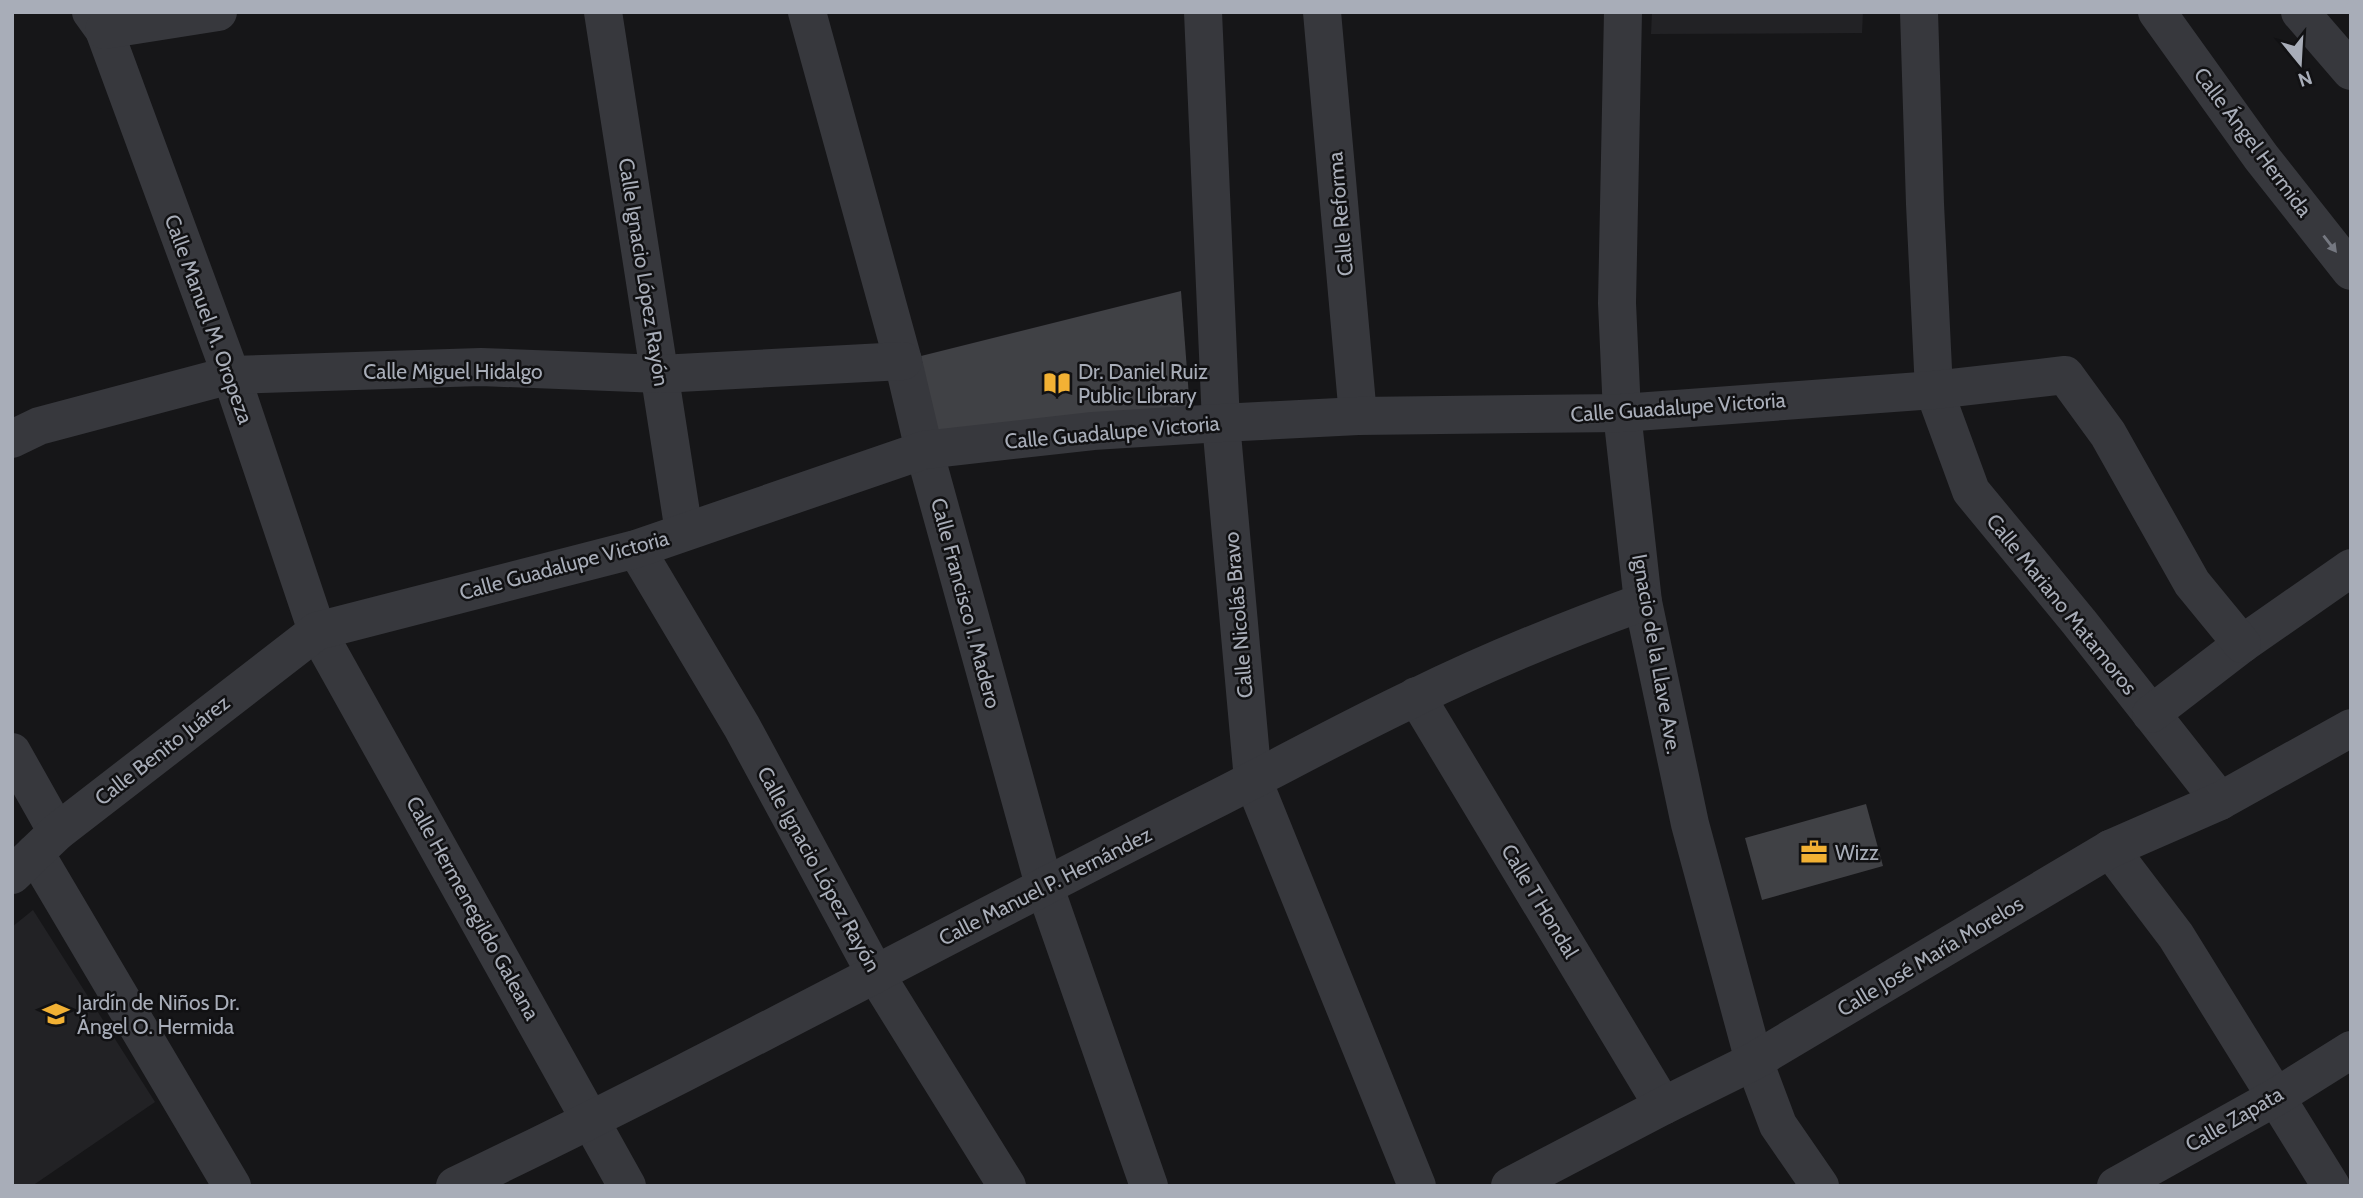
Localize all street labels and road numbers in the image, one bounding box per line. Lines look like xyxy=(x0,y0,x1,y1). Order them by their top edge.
street label: Calle Ángel Hermida xyxy=(2189,62,2317,222)
street label: Calle Reforma xyxy=(1322,151,1358,277)
street label: Calle Ignacio López Rayón xyxy=(614,156,674,388)
street label: Calle Manuel M. Oropeza xyxy=(159,211,259,427)
street label: Calle Miguel Hidalgo xyxy=(363,359,543,384)
street label: Calle Guadalupe Victoria xyxy=(1570,387,1786,427)
street label: Calle Guadalupe Victoria xyxy=(1003,410,1221,454)
street label: Calle Francisco I. Madero xyxy=(926,495,1006,711)
street label: Calle Mariano Matamoros xyxy=(1981,509,2143,700)
street label: Calle Guadalupe Victoria xyxy=(457,525,671,605)
street label: Calle Nicolás Bravo xyxy=(1218,531,1258,699)
street label: Ignacio de la Llave Ave. xyxy=(1627,552,1687,756)
street label: Calle Benito Juárez xyxy=(90,690,234,810)
street label: Calle Ignacio López Rayón xyxy=(752,762,886,976)
street label: Calle Hermenegildo Galeana xyxy=(401,792,545,1024)
street label: Calle Manuel P. Hernández xyxy=(934,821,1156,951)
street label: Calle T Hondal xyxy=(1496,839,1584,963)
street label: Calle José María Morelos xyxy=(1832,890,2028,1021)
street label: Calle Zapata xyxy=(2181,1081,2287,1157)

